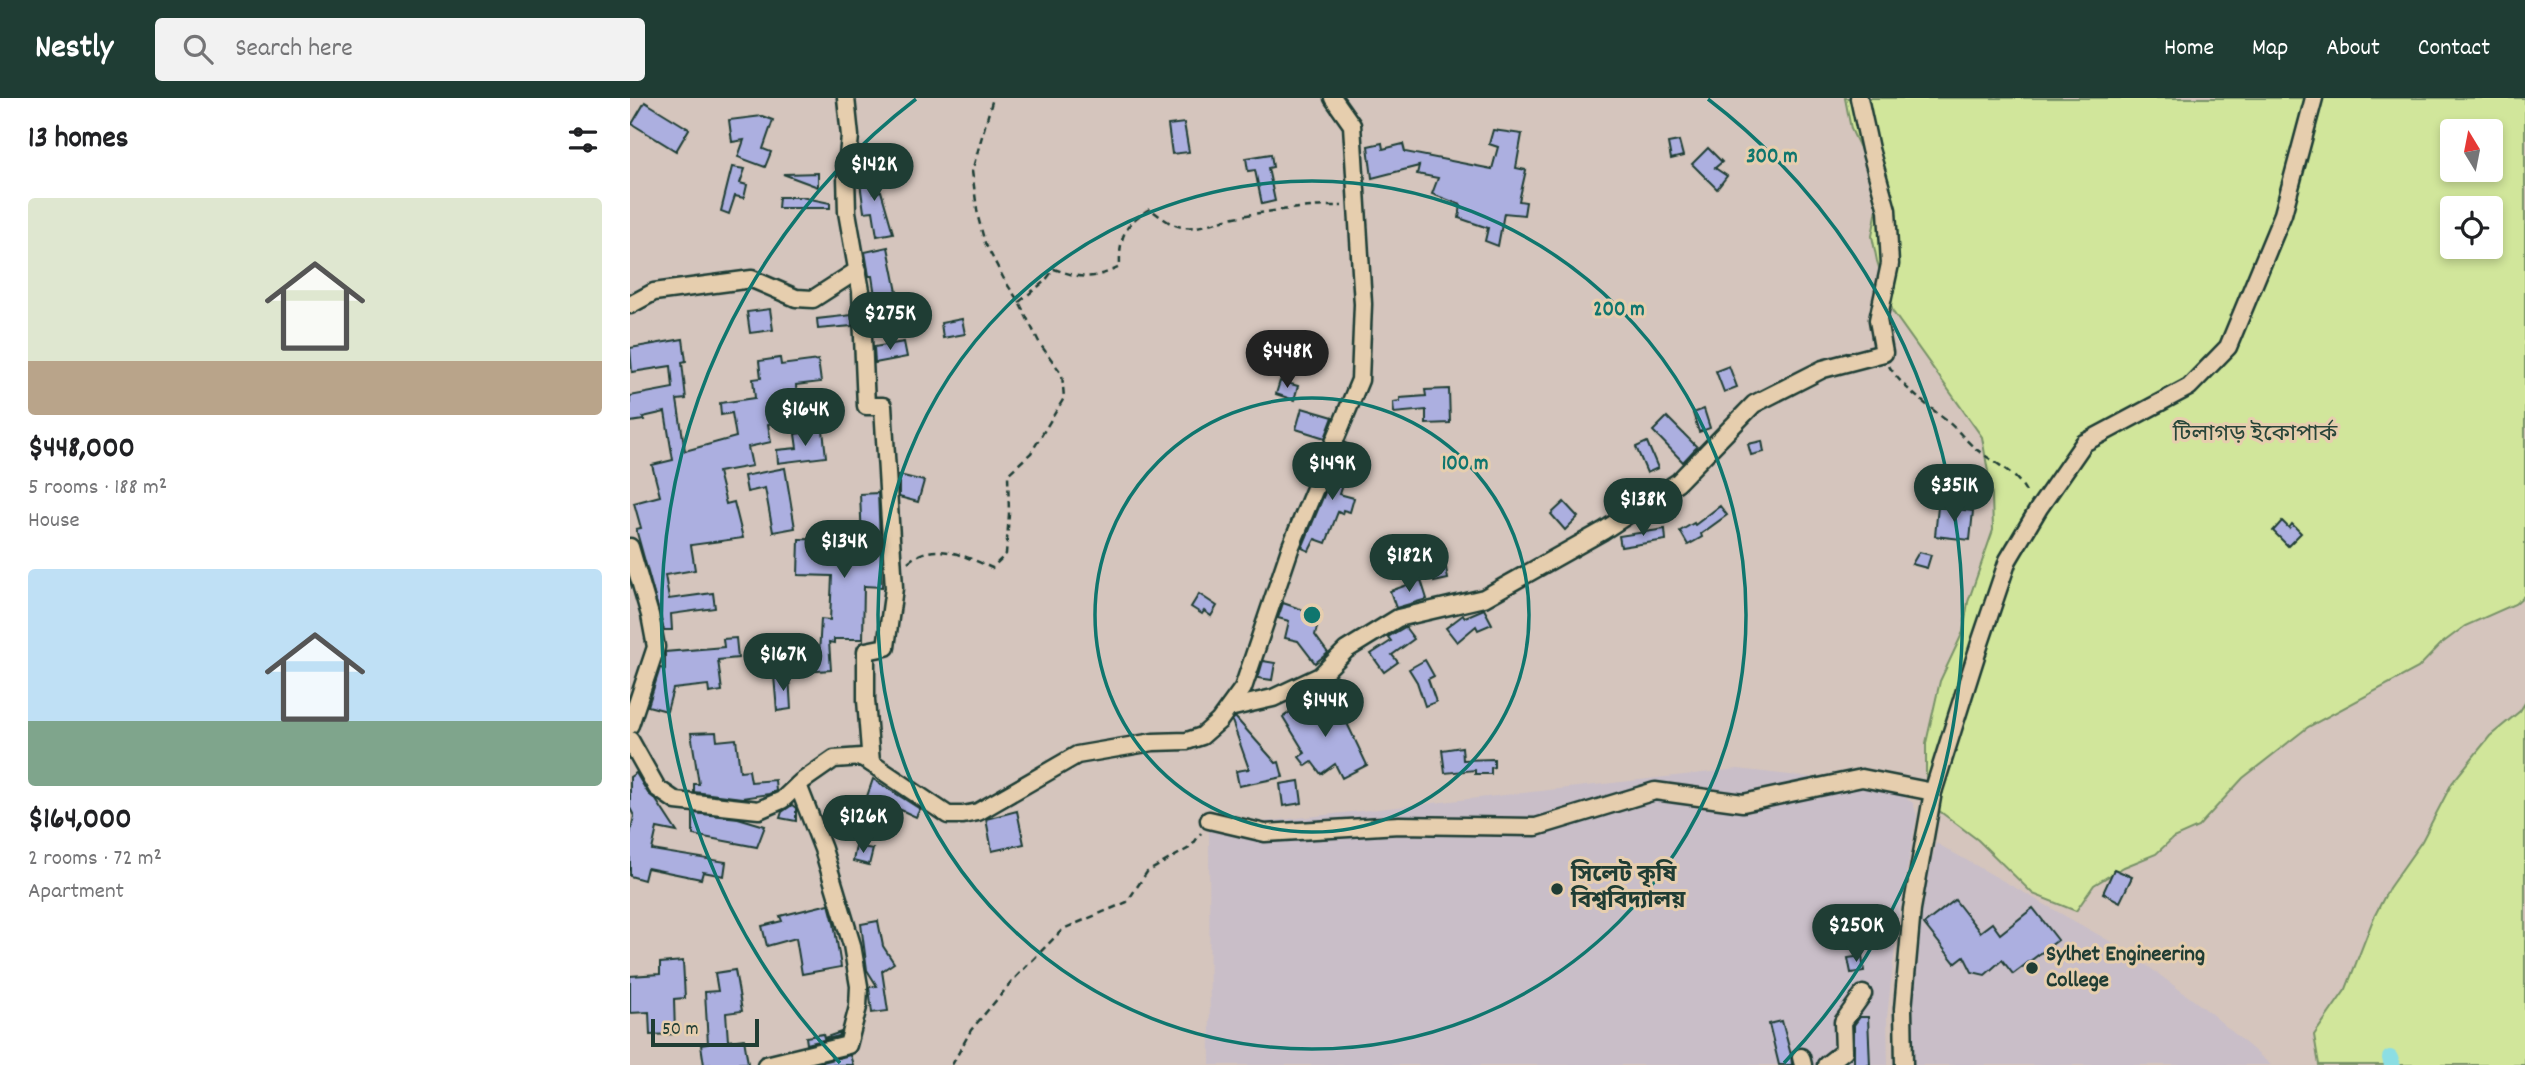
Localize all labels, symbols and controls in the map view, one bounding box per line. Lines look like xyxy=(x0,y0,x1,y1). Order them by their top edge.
search box xyxy=(155,18,645,81)
text: Nestly xyxy=(35,26,113,73)
icon: search xyxy=(179,30,217,68)
text: Search here xyxy=(235,31,353,68)
text: Home xyxy=(2164,32,2214,66)
text: Map xyxy=(2252,32,2288,66)
text: About xyxy=(2326,32,2380,66)
text: Contact xyxy=(2418,32,2490,66)
text: 13 homes xyxy=(28,119,128,162)
north arrow xyxy=(2440,119,2502,182)
map controls xyxy=(2440,119,2503,259)
icon: filters xyxy=(564,121,602,159)
text: 300 m xyxy=(1746,143,1798,173)
pin: $142K xyxy=(825,144,923,203)
text: $142K xyxy=(851,149,897,182)
button: locate xyxy=(2440,196,2503,259)
icon: home xyxy=(252,243,378,369)
pin: $275K xyxy=(841,292,939,352)
text: 200 m xyxy=(1593,296,1645,326)
text: $275K xyxy=(864,298,916,331)
pin: $448K xyxy=(1238,330,1336,390)
text: $448K xyxy=(1262,336,1312,369)
pin: $164K xyxy=(756,388,854,448)
text: $164K xyxy=(781,394,829,427)
park label: টিলাগড় ইকোপার্ক xyxy=(2172,419,2338,452)
text: $448,000 xyxy=(28,429,135,472)
pin: $149K xyxy=(1283,442,1381,502)
text: $149K xyxy=(1308,448,1356,481)
text: 100 m xyxy=(1442,450,1488,480)
pin: $351K xyxy=(1905,464,2003,524)
text: $351K xyxy=(1930,470,1978,503)
text: 5 rooms · 188 m² xyxy=(28,472,167,505)
pin: $138K xyxy=(1594,478,1692,538)
text: $138K xyxy=(1620,484,1666,517)
text: House xyxy=(28,505,80,538)
pin: $134K xyxy=(795,520,893,580)
text: $134K xyxy=(820,526,868,559)
pin: $182K xyxy=(1360,534,1458,594)
text: $182K xyxy=(1386,540,1432,573)
centre of rings xyxy=(1300,603,1324,627)
icon: home xyxy=(252,614,378,740)
pin: $167K xyxy=(734,634,832,693)
text: $167K xyxy=(759,639,807,672)
pin: $144K xyxy=(1276,680,1374,739)
text: $144K xyxy=(1302,685,1348,718)
pin: $126K xyxy=(814,796,912,855)
text: $164,000 xyxy=(28,800,132,843)
text: $126K xyxy=(839,801,887,834)
text: 2 rooms · 72 m² xyxy=(28,843,162,876)
place label: সিলেট কৃষি বিশ্ববিদ্যালয় xyxy=(1570,859,1686,919)
text: Apartment xyxy=(28,876,124,909)
marker: সিলেট কৃষি বিশ্ববিদ্যালয় xyxy=(1549,881,1565,897)
pin: $250K xyxy=(1807,904,1905,964)
text: $250K xyxy=(1828,910,1884,943)
place label: Sylhet Engineering College xyxy=(2046,939,2205,998)
marker: Sylhet Engineering College xyxy=(2024,960,2040,976)
scale bar xyxy=(651,1016,760,1048)
text: 50 m xyxy=(662,1017,699,1044)

